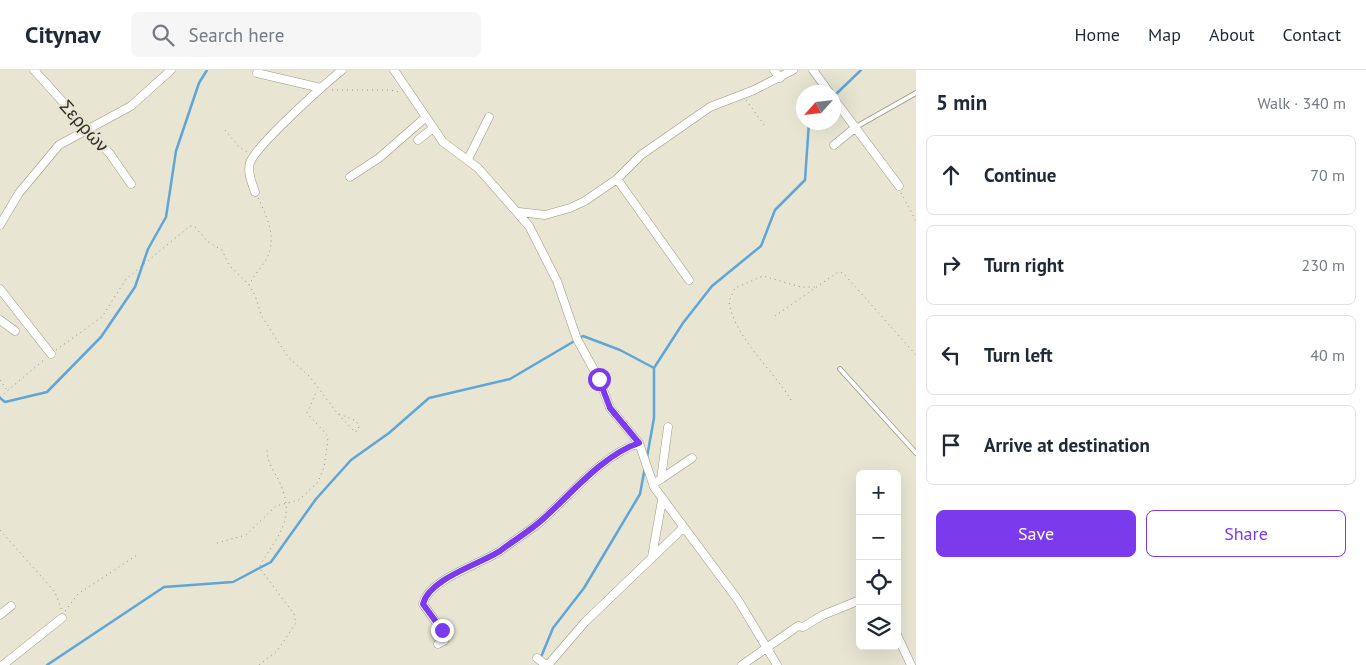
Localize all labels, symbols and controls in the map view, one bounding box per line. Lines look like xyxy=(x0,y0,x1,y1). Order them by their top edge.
search box xyxy=(131,12,481,57)
text: Citynav xyxy=(25,19,101,50)
icon: search xyxy=(149,21,177,49)
text: Search here xyxy=(189,23,284,47)
text: Home xyxy=(1074,23,1120,46)
text: Map xyxy=(1148,23,1181,46)
text: About xyxy=(1209,23,1255,46)
text: Contact xyxy=(1283,23,1341,46)
north arrow xyxy=(796,85,841,130)
text: 5 min xyxy=(936,89,987,116)
text: Walk · 340 m xyxy=(1257,93,1346,113)
street label: Σερρών xyxy=(55,95,114,157)
icon: ahead xyxy=(937,161,965,189)
text: Continue xyxy=(984,163,1056,187)
text: 70 m xyxy=(1310,165,1345,185)
icon: right xyxy=(937,251,965,279)
text: Turn right xyxy=(984,253,1064,277)
text: 230 m xyxy=(1302,255,1345,275)
icon: left xyxy=(937,341,965,369)
text: Turn left xyxy=(984,343,1053,367)
text: 40 m xyxy=(1310,345,1345,365)
route start xyxy=(588,368,611,391)
icon: arrive xyxy=(937,431,965,459)
text: Arrive at destination xyxy=(984,433,1150,457)
map controls xyxy=(856,470,901,650)
button: + xyxy=(856,470,901,515)
button: Save xyxy=(936,510,1136,557)
button: Share xyxy=(1146,510,1346,557)
button: − xyxy=(856,515,901,560)
button: locate xyxy=(856,560,901,605)
button: layers xyxy=(856,605,901,650)
route end xyxy=(431,619,454,642)

